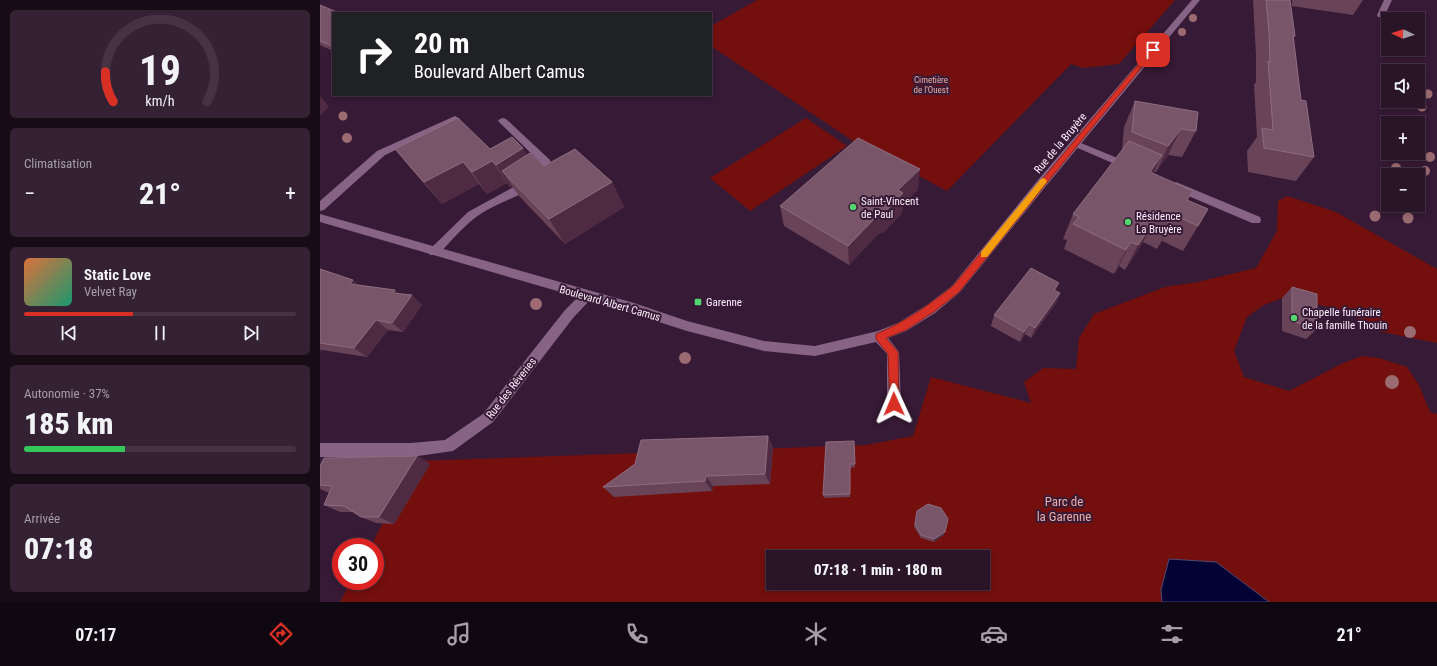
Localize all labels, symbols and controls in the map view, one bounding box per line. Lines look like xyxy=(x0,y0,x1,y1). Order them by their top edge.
north arrow xyxy=(1381,12,1425,56)
map controls xyxy=(1381,12,1425,212)
text: 20 m xyxy=(414,27,470,60)
icon: right xyxy=(348,28,400,80)
pin xyxy=(1136,33,1170,67)
icon: arrive xyxy=(1142,39,1164,61)
text: 19 xyxy=(139,46,181,95)
text: Boulevard Albert Camus xyxy=(414,61,585,82)
button: sound xyxy=(1381,64,1425,108)
park label: Cimetière de l'Ouest xyxy=(913,75,949,95)
text: km/h xyxy=(145,93,175,109)
street label: Rue de la Bruyère xyxy=(1031,110,1089,176)
button: + xyxy=(1381,116,1425,160)
text: Climatisation xyxy=(24,156,92,171)
button: − xyxy=(1381,168,1425,212)
text: 21° xyxy=(139,176,181,211)
text: − xyxy=(24,181,35,206)
text: + xyxy=(285,181,296,206)
place label: Saint-Vincent de Paul xyxy=(861,195,919,221)
marker: Saint-Vincent de Paul xyxy=(848,202,858,212)
place label: Résidence La Bruyère xyxy=(1136,210,1182,236)
marker: Résidence La Bruyère xyxy=(1123,217,1133,227)
text: Static Love xyxy=(84,266,151,284)
street label: Boulevard Albert Camus xyxy=(558,283,662,324)
text: Velvet Ray xyxy=(84,284,137,299)
place label: Garenne xyxy=(706,296,742,309)
marker: Garenne xyxy=(693,297,703,307)
place label: Chapelle funéraire de la famille Thouin xyxy=(1302,306,1387,332)
marker: Chapelle funéraire de la famille Thouin xyxy=(1289,313,1299,323)
icon: previous xyxy=(58,322,80,344)
icon: pause xyxy=(149,322,171,344)
icon: next xyxy=(240,322,262,344)
street label: Rue des Rêveries xyxy=(484,355,539,421)
position arrow xyxy=(873,383,915,425)
text: Autonomie · 37% xyxy=(24,386,110,401)
text: 185 km xyxy=(24,406,113,441)
park label: Parc de la Garenne xyxy=(1037,494,1091,524)
text: Arrivée xyxy=(24,511,60,526)
text: 07:18 xyxy=(24,531,93,566)
speed limit sign: 30 xyxy=(332,538,384,590)
text: 07:18 · 1 min · 180 m xyxy=(814,561,942,579)
icon: directions xyxy=(267,620,295,648)
icon: music xyxy=(445,620,473,648)
icon: phone xyxy=(623,620,651,648)
icon: climate xyxy=(802,620,830,648)
icon: car xyxy=(980,620,1008,648)
icon: filters xyxy=(1158,620,1186,648)
text: 07:17 xyxy=(75,624,116,645)
text: 21° xyxy=(1337,624,1362,645)

